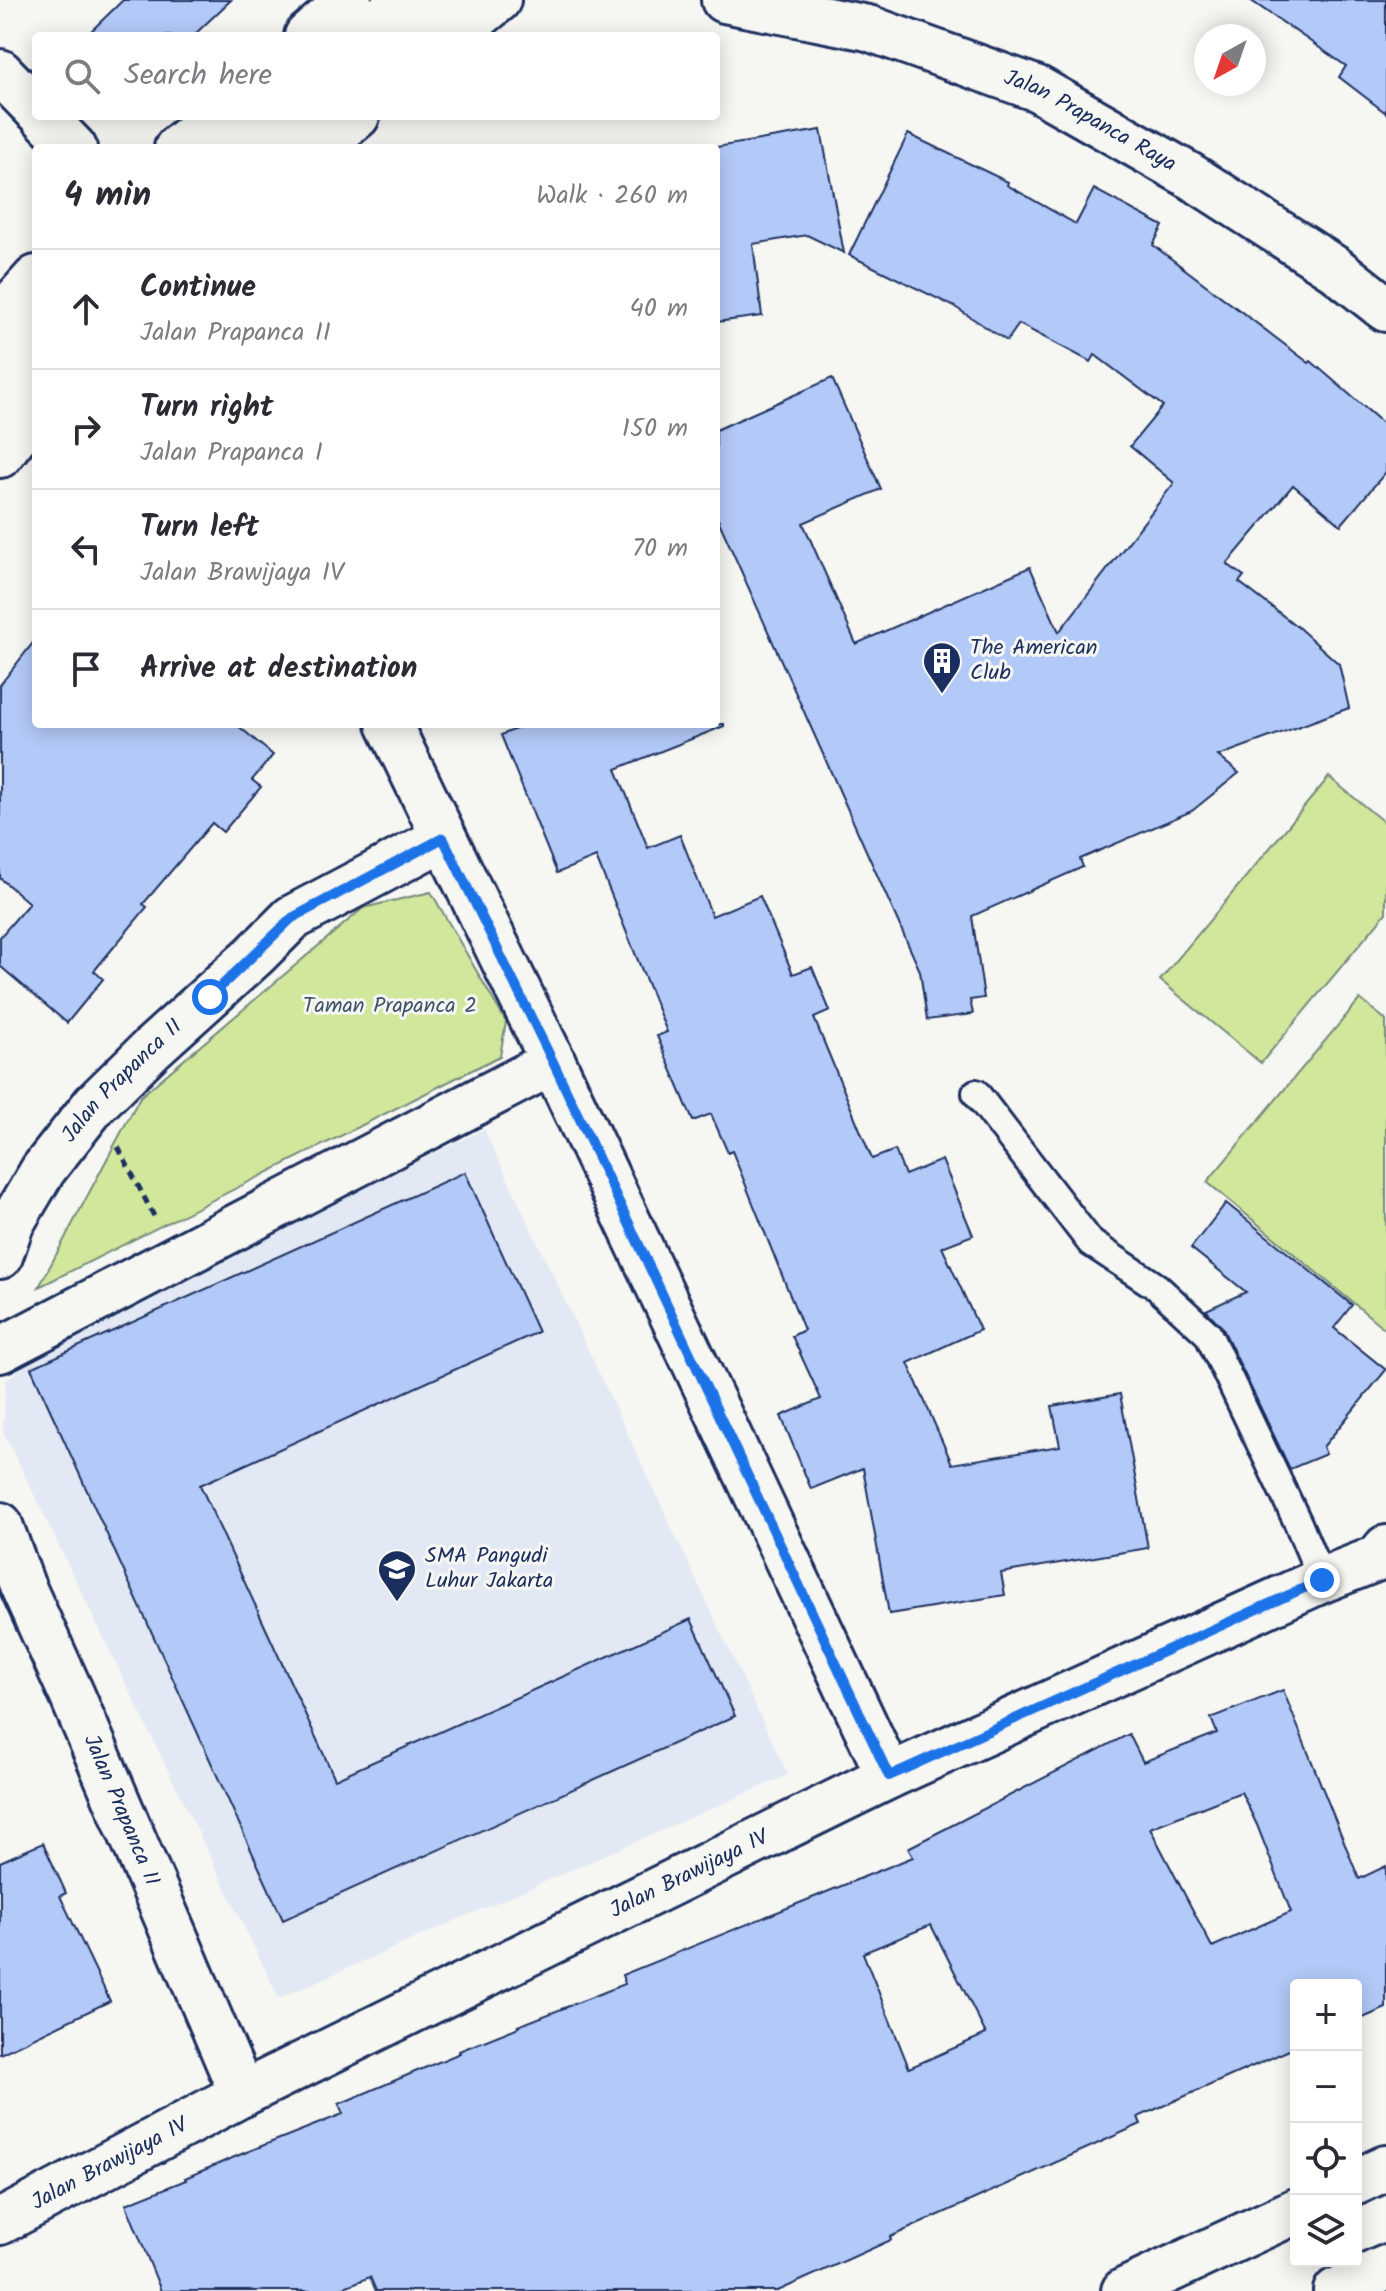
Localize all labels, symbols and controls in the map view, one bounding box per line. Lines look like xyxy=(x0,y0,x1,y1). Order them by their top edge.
north arrow xyxy=(1194,24,1266,96)
search box xyxy=(32,32,720,120)
text: Search here xyxy=(124,52,272,100)
icon: search xyxy=(60,54,104,98)
street label: Jalan Prapanca Raya xyxy=(999,61,1183,182)
text: 4 min xyxy=(64,169,151,223)
text: Walk · 260 m xyxy=(536,175,688,217)
text: Continue xyxy=(140,264,256,312)
icon: ahead xyxy=(64,287,108,331)
text: 40 m xyxy=(630,288,688,330)
text: Jalan Prapanca II xyxy=(140,312,331,354)
text: Turn right xyxy=(140,384,273,432)
icon: right xyxy=(64,407,108,451)
text: 150 m xyxy=(622,408,688,450)
text: Jalan Prapanca I xyxy=(140,432,323,474)
text: Turn left xyxy=(140,504,259,552)
icon: left xyxy=(64,527,108,571)
text: 70 m xyxy=(632,528,688,570)
text: Jalan Brawijaya IV xyxy=(140,552,344,594)
place label: The American Club xyxy=(970,631,1097,691)
building icon: The American Club xyxy=(921,640,963,695)
text: Arrive at destination xyxy=(140,645,417,693)
icon: arrive xyxy=(64,647,108,691)
route start xyxy=(192,979,228,1015)
park label: Taman Prapanca 2 xyxy=(303,989,477,1024)
street label: Jalan Prapanca II xyxy=(53,1011,191,1151)
place label: SMA Pangudi Luhur Jakarta xyxy=(425,1539,553,1599)
school or university icon: SMA Pangudi Luhur Jakarta xyxy=(376,1548,418,1603)
route end xyxy=(1304,1562,1340,1598)
street label: Jalan Prapanca II xyxy=(73,1729,169,1891)
street label: Jalan Brawijaya IV xyxy=(604,1819,776,1928)
map controls xyxy=(1290,1979,1362,2267)
button: + xyxy=(1290,1979,1362,2051)
button: − xyxy=(1290,2051,1362,2123)
street label: Jalan Brawijaya IV xyxy=(25,2107,196,2220)
button: locate xyxy=(1290,2123,1362,2195)
button: layers xyxy=(1290,2195,1362,2267)

